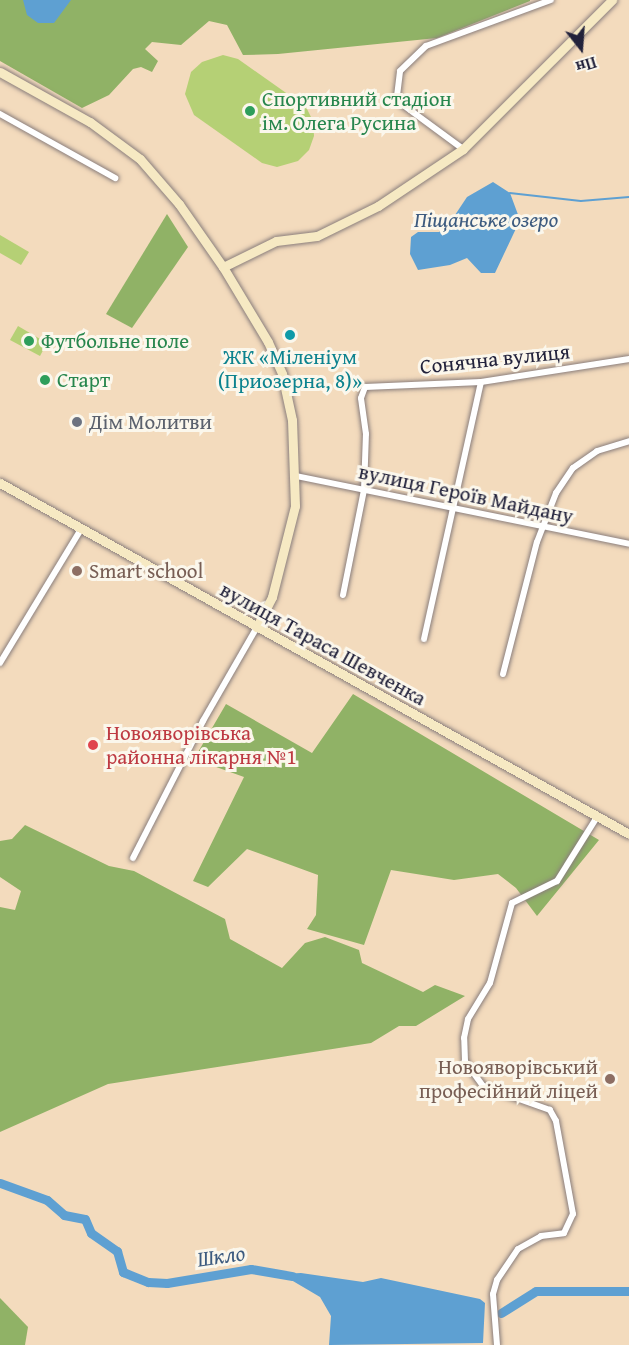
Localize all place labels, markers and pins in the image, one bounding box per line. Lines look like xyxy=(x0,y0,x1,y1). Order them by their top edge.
place label: Спортивний стадіон ім. Олега Русина xyxy=(262,86,452,136)
marker: Спортивний стадіон ім. Олега Русина xyxy=(243,104,257,118)
place label: Футбольне поле xyxy=(41,328,189,354)
marker: ЖК «Міленіум (Приозерна, 8)» xyxy=(283,328,297,342)
marker: Футбольне поле xyxy=(22,334,36,348)
place label: ЖК «Міленіум (Приозерна, 8)» xyxy=(218,344,362,394)
place label: Старт xyxy=(57,367,110,393)
marker: Старт xyxy=(38,373,52,387)
place label: Дім Молитви xyxy=(89,409,212,435)
marker: Дім Молитви xyxy=(70,415,84,429)
place label: Smart school xyxy=(89,558,203,584)
marker: Smart school xyxy=(70,564,84,578)
place label: Новояворівська районна лікарня №1 xyxy=(106,720,297,770)
marker: Новояворівська районна лікарня №1 xyxy=(84,736,102,754)
place label: Новояворівський професійний ліцей xyxy=(419,1054,598,1104)
marker: Новояворівський професійний ліцей xyxy=(603,1072,617,1086)

